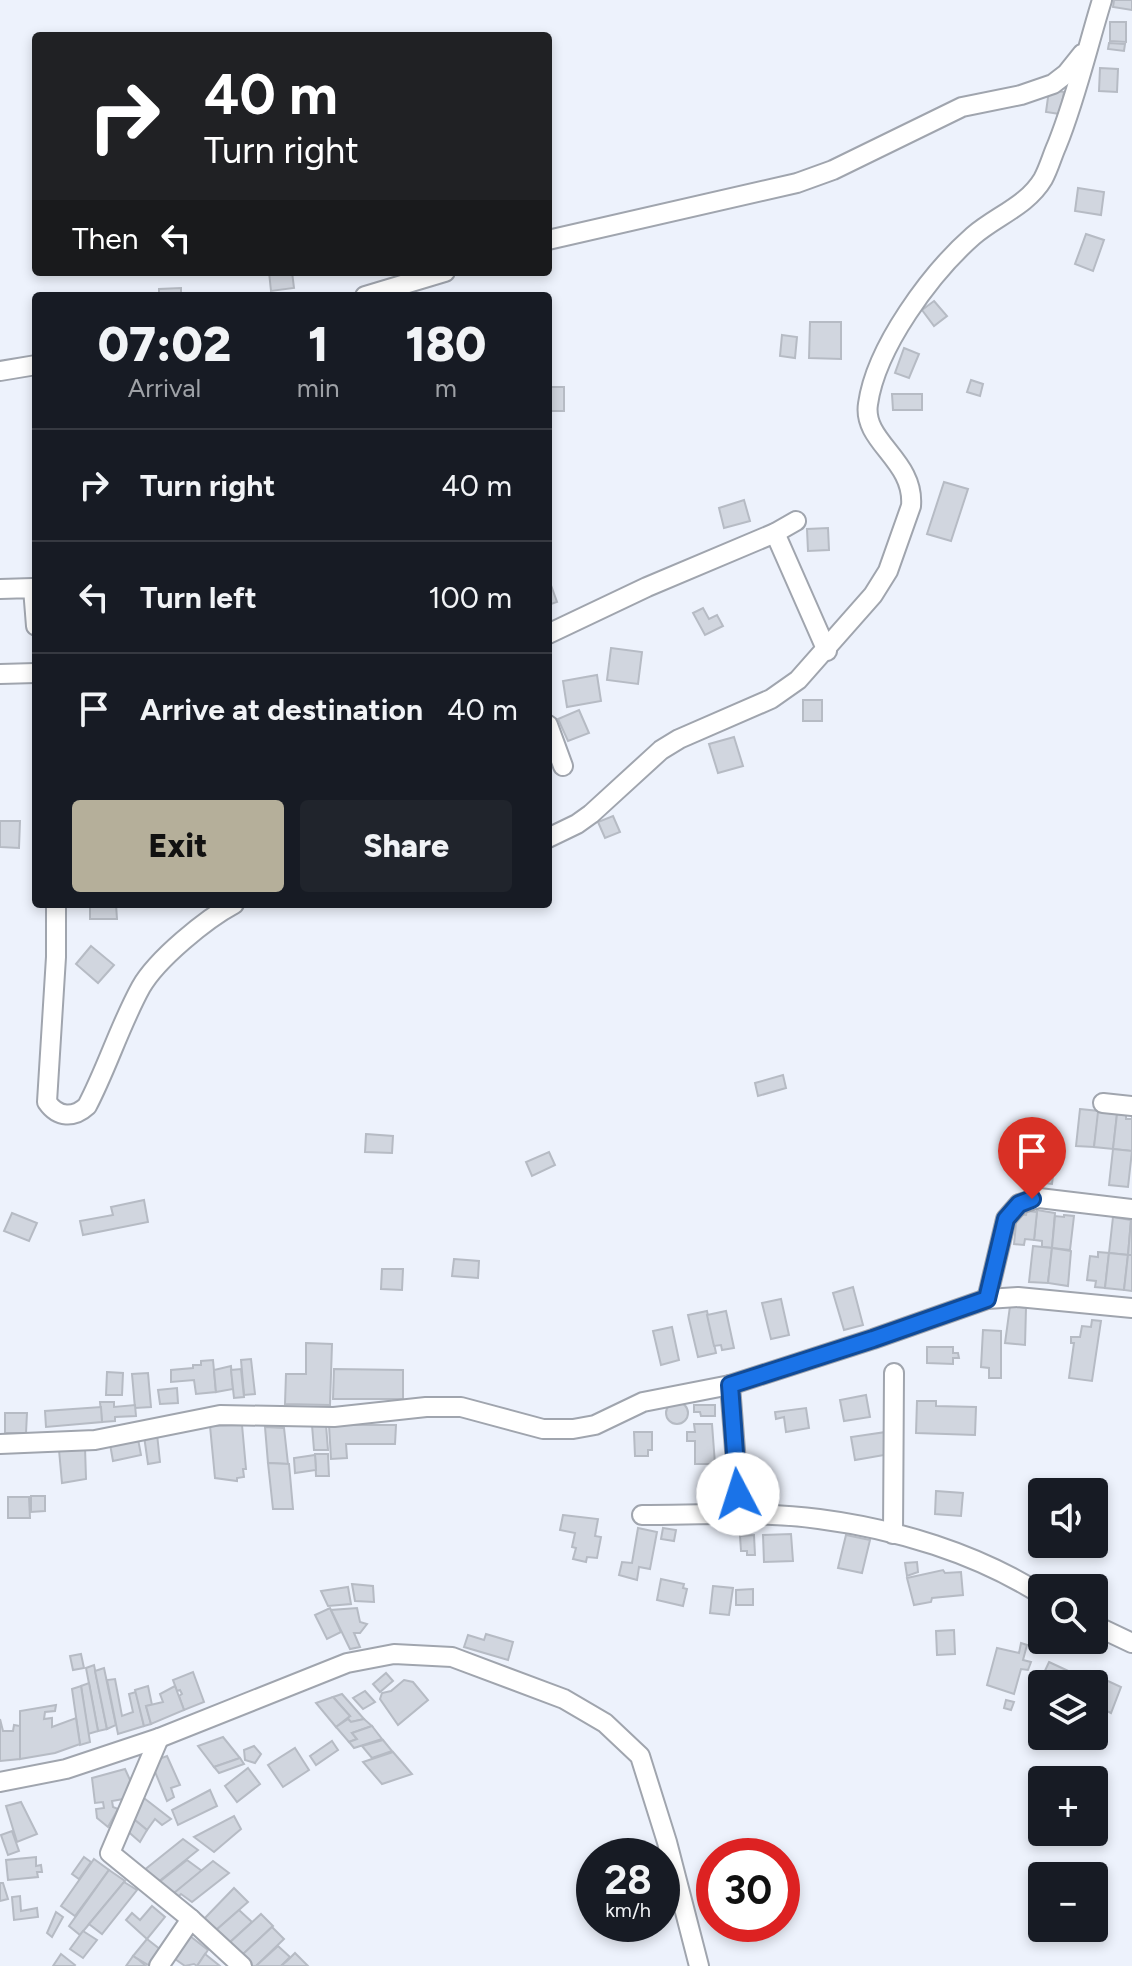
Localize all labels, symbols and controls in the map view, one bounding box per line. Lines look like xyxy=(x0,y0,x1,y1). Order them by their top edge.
text: 40 m xyxy=(204,61,338,128)
icon: right xyxy=(72,64,176,168)
text: Turn right xyxy=(204,129,359,172)
icon: left xyxy=(154,216,198,260)
text: Then xyxy=(72,220,138,257)
text: 07:02 xyxy=(98,315,231,373)
text: 1 xyxy=(308,315,328,373)
text: 180 xyxy=(405,315,486,373)
text: Arrival xyxy=(128,372,201,404)
text: min xyxy=(297,372,340,404)
text: m xyxy=(435,372,457,404)
icon: right xyxy=(72,463,116,507)
text: Turn right xyxy=(140,467,275,504)
text: 40 m xyxy=(441,467,512,504)
icon: left xyxy=(72,575,116,619)
text: Turn left xyxy=(140,579,257,616)
text: 100 m xyxy=(428,579,512,616)
icon: arrive xyxy=(72,687,116,731)
text: Arrive at destination xyxy=(140,691,423,728)
text: 40 m xyxy=(447,691,518,728)
button: Exit xyxy=(72,800,284,892)
button: Share xyxy=(300,800,512,892)
pin xyxy=(998,1117,1066,1199)
icon: arrive xyxy=(1010,1129,1054,1173)
position arrow xyxy=(696,1452,780,1536)
map controls xyxy=(1028,1478,1108,1942)
button: sound xyxy=(1028,1478,1108,1558)
button: search xyxy=(1028,1574,1108,1654)
button: layers xyxy=(1028,1670,1108,1750)
button: + xyxy=(1028,1766,1108,1846)
speed limit sign: 30 xyxy=(696,1838,800,1942)
text: 28 xyxy=(604,1856,652,1904)
button: − xyxy=(1028,1862,1108,1942)
text: km/h xyxy=(605,1898,651,1922)

